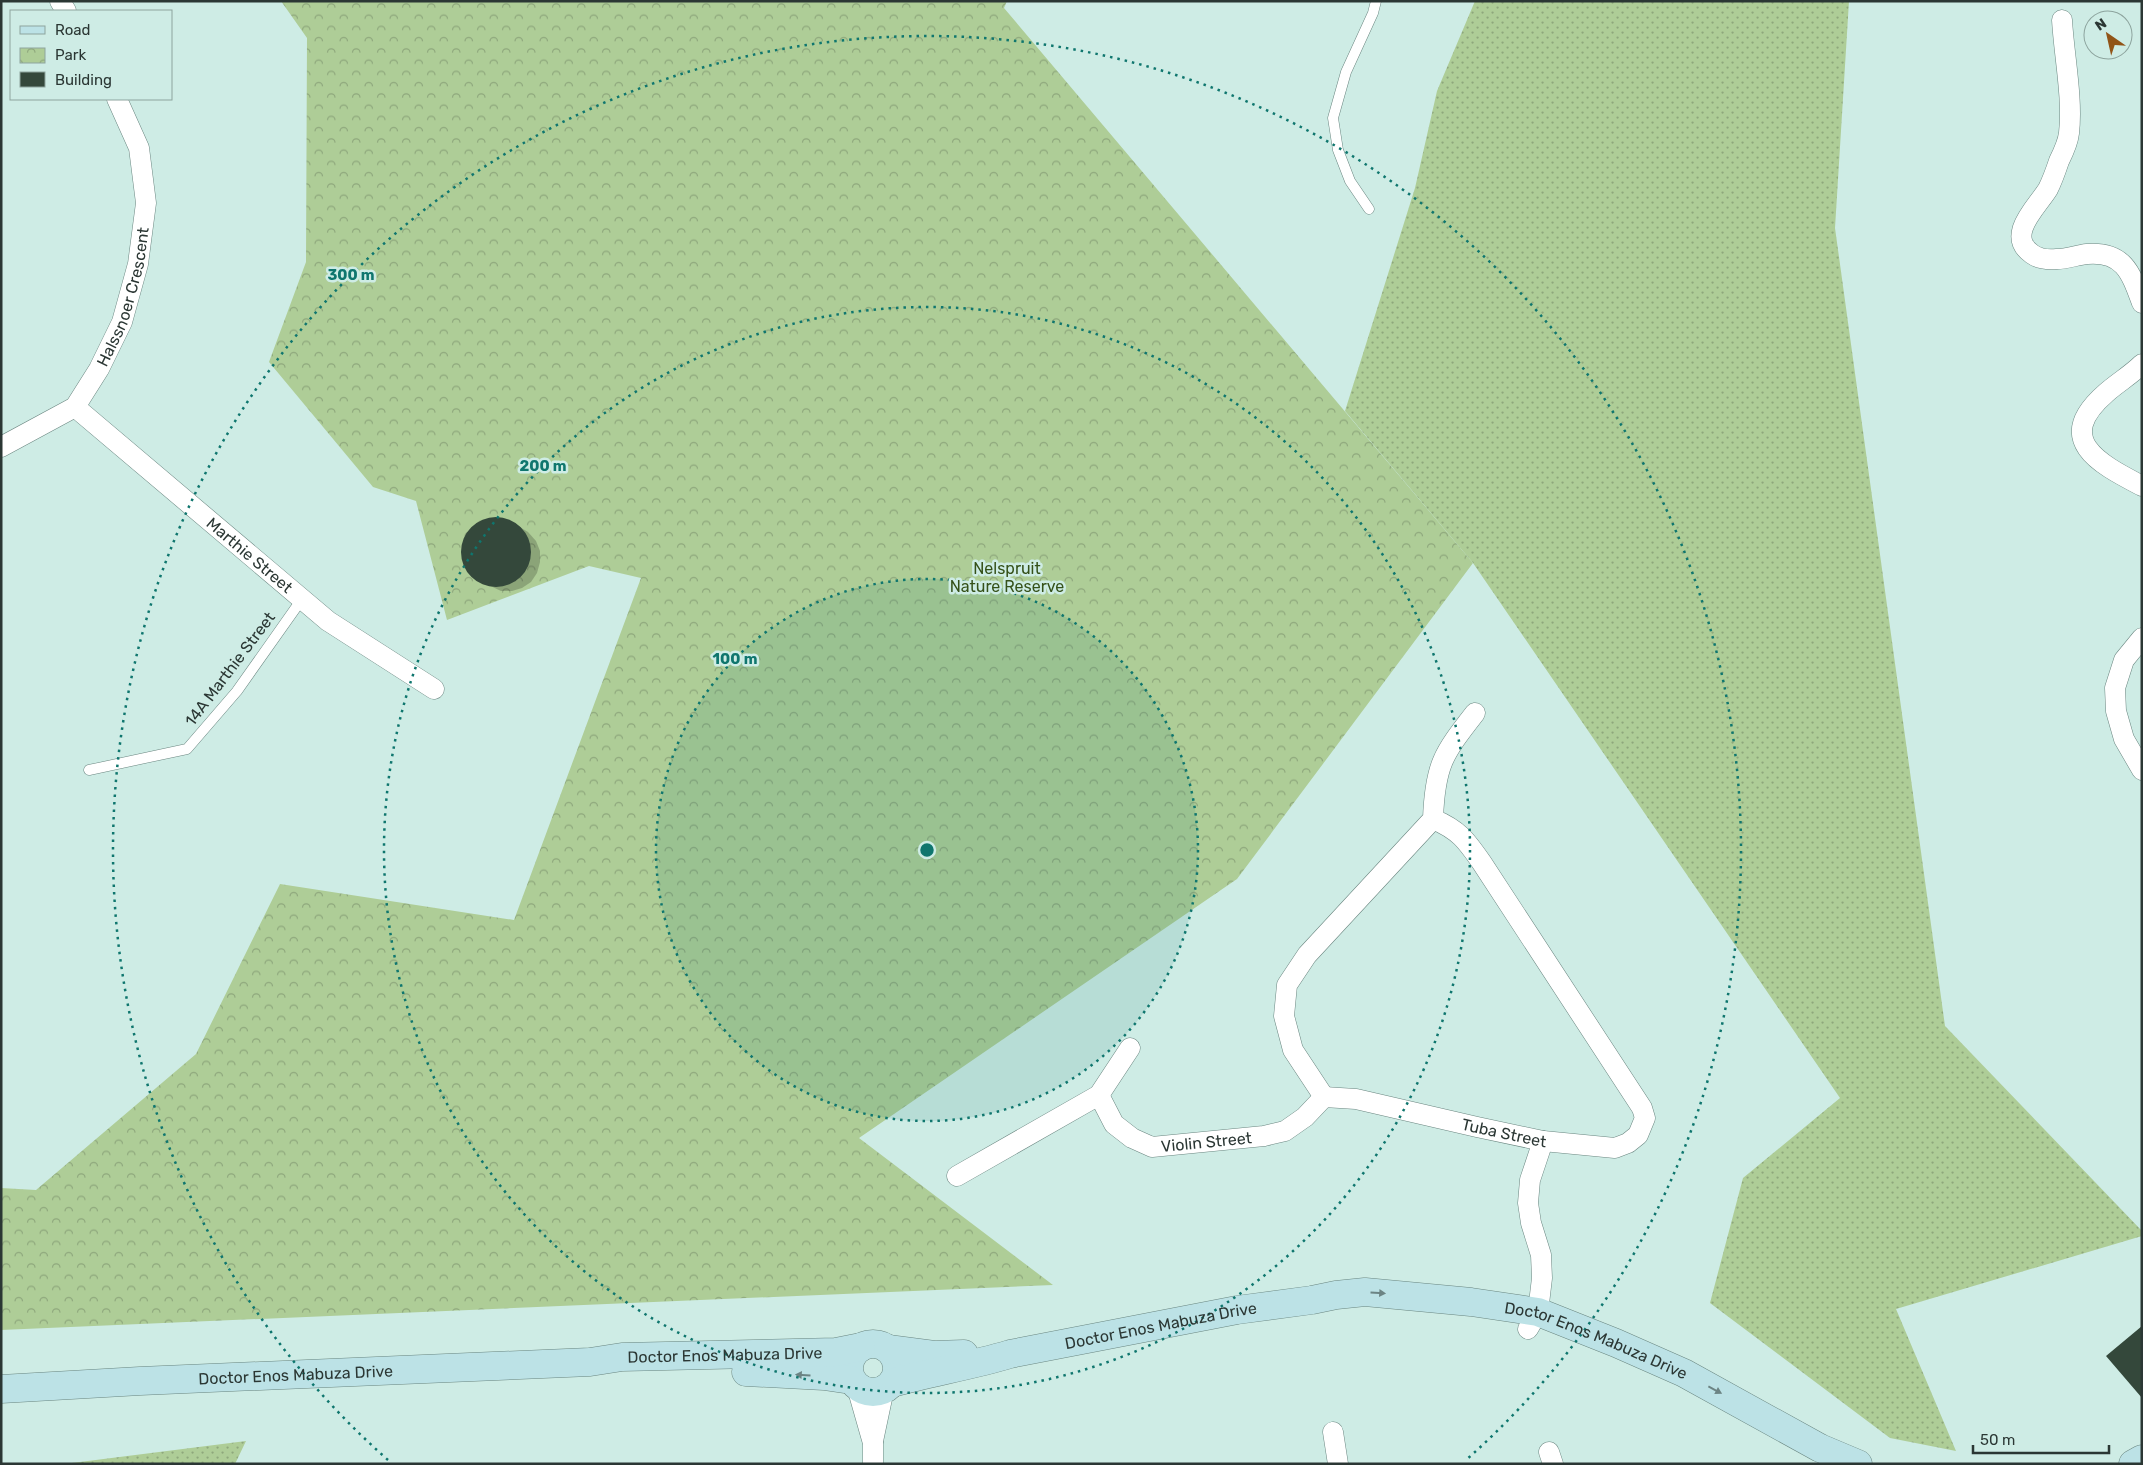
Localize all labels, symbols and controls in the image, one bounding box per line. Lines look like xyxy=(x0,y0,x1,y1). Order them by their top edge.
legend xyxy=(10,10,172,100)
north arrow xyxy=(2083,10,2133,60)
text: N xyxy=(2092,15,2110,35)
text: Road xyxy=(55,21,91,39)
text: Park xyxy=(55,46,86,64)
text: Building xyxy=(55,71,112,89)
street label: Halssnoer Crescent xyxy=(92,226,152,369)
text: 300 m xyxy=(327,266,375,284)
text: 200 m xyxy=(519,457,567,475)
street label: Marthie Street xyxy=(203,513,297,597)
park label: Nelspruit Nature Reserve xyxy=(950,559,1064,596)
street label: 14A Marthie Street xyxy=(181,608,279,730)
text: 100 m xyxy=(713,650,757,668)
centre of rings xyxy=(918,841,936,859)
street label: Tuba Street xyxy=(1460,1114,1547,1151)
street label: Violin Street xyxy=(1160,1128,1253,1156)
one-way arrow xyxy=(1370,1289,1386,1297)
street label: Doctor Enos Mabuza Drive xyxy=(1063,1298,1258,1353)
street label: Doctor Enos Mabuza Drive xyxy=(1503,1298,1691,1383)
street label: Doctor Enos Mabuza Drive xyxy=(627,1343,823,1366)
street label: Doctor Enos Mabuza Drive xyxy=(198,1361,393,1388)
one-way arrow xyxy=(795,1370,811,1378)
one-way arrow xyxy=(1708,1386,1722,1394)
scale bar xyxy=(1973,1422,2109,1454)
text: 50 m xyxy=(1980,1431,2015,1449)

